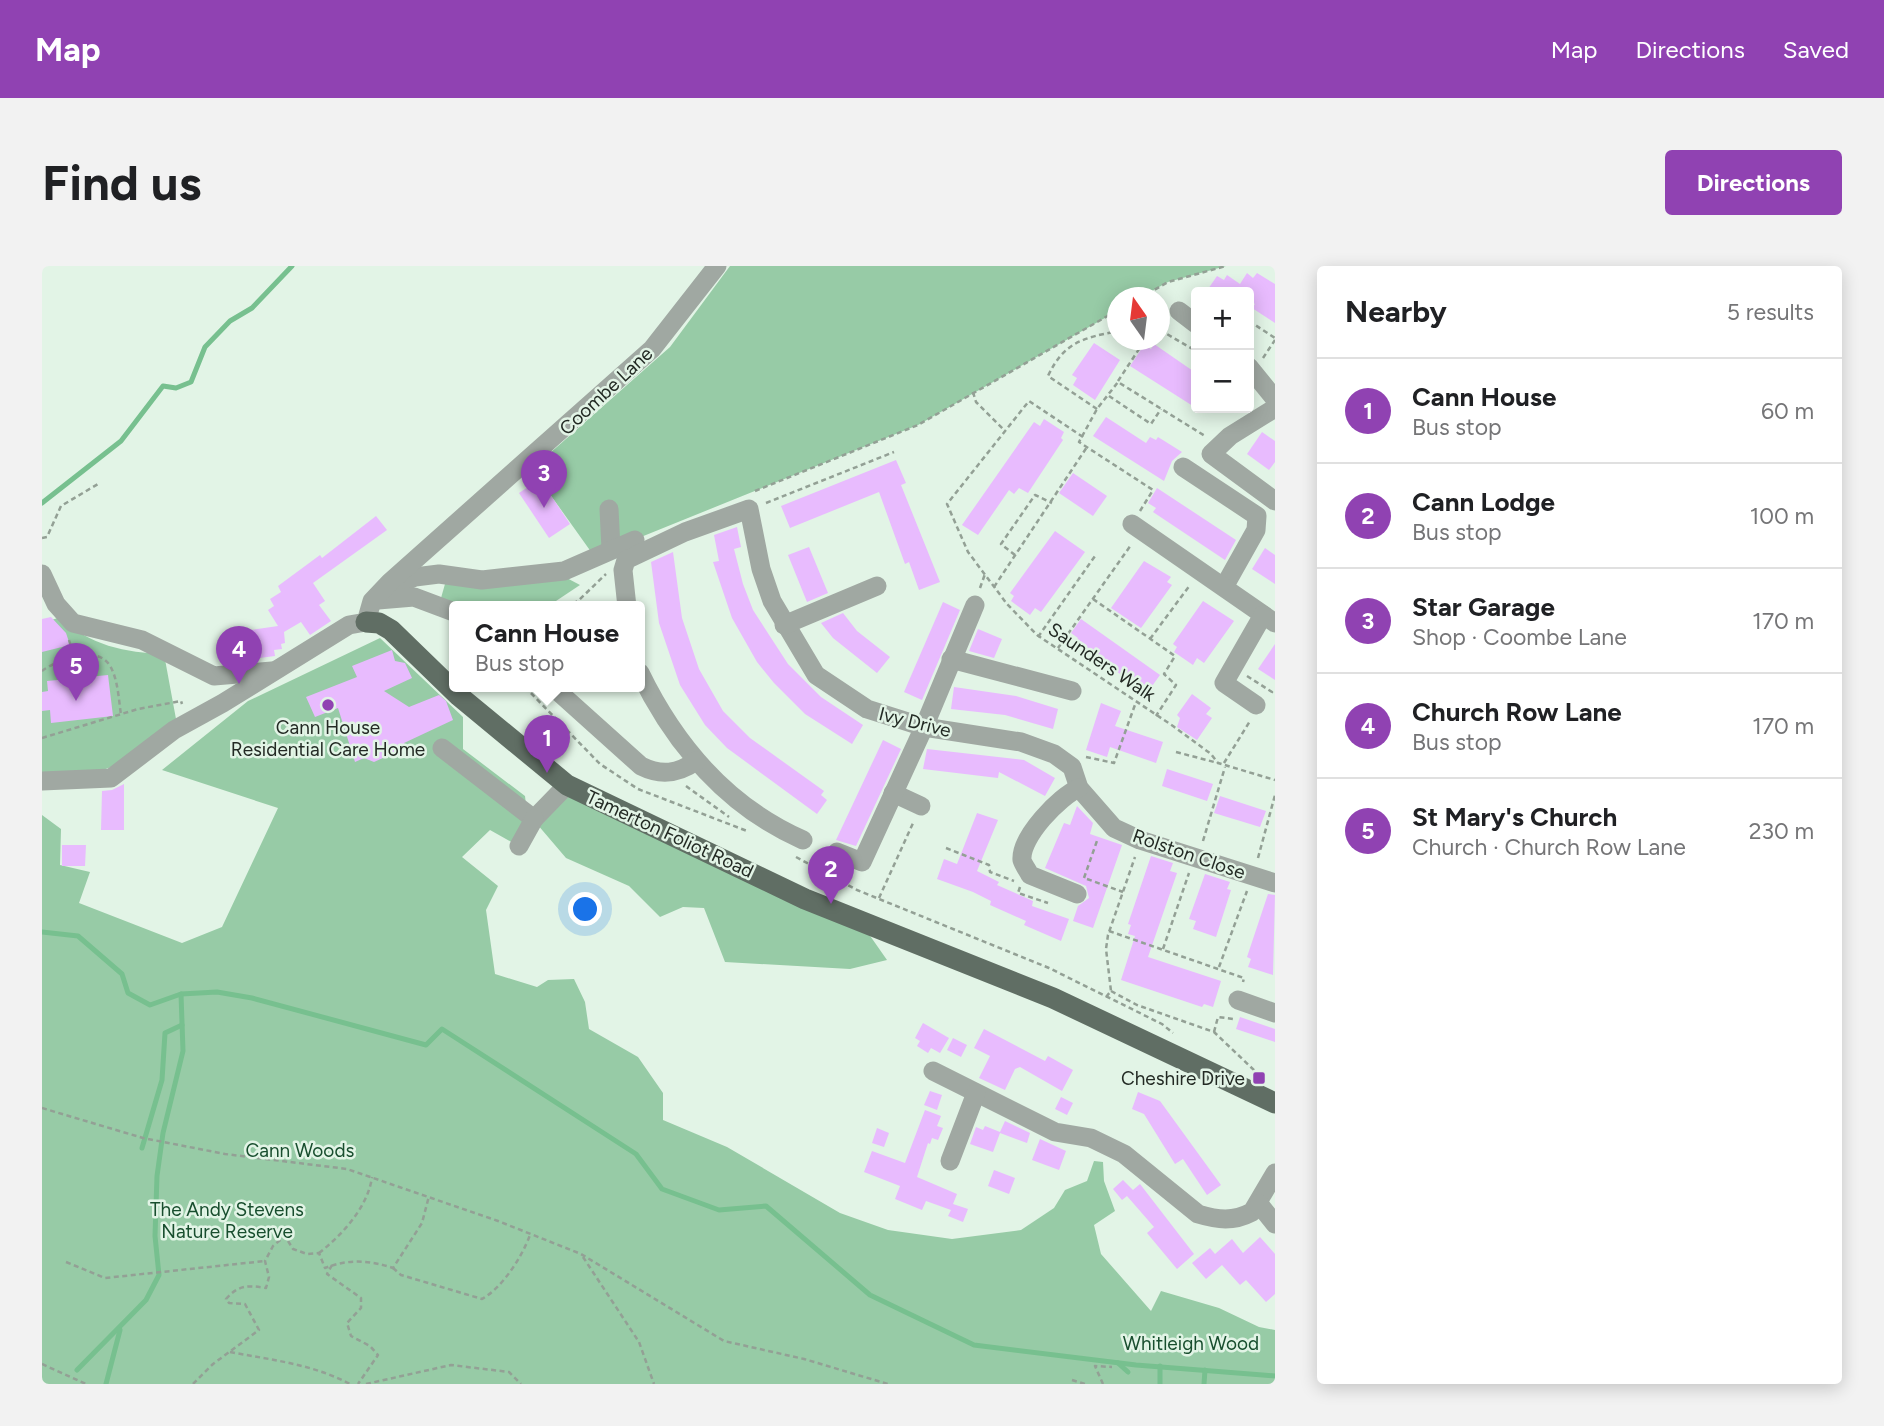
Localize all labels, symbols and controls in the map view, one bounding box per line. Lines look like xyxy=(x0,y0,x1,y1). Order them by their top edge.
text: Map xyxy=(35,30,101,69)
text: Map xyxy=(1551,35,1597,64)
text: Directions xyxy=(1635,35,1745,64)
text: Saved xyxy=(1783,35,1849,64)
button: Directions xyxy=(1665,150,1842,215)
text: Find us xyxy=(42,153,201,212)
north arrow xyxy=(1107,287,1170,350)
map controls xyxy=(1191,287,1254,413)
button: + xyxy=(1191,287,1254,350)
text: Nearby xyxy=(1345,293,1447,330)
text: 5 results xyxy=(1727,298,1814,326)
street label: Coombe Lane xyxy=(555,342,657,440)
button: − xyxy=(1191,350,1254,413)
text: Cann House xyxy=(1412,381,1556,413)
text: 1 xyxy=(1363,397,1373,425)
text: 60 m xyxy=(1761,397,1814,425)
text: Bus stop xyxy=(1412,413,1502,441)
pin: 3 xyxy=(521,450,567,508)
text: Cann Lodge xyxy=(1412,486,1555,518)
text: 2 xyxy=(1361,502,1375,530)
text: 100 m xyxy=(1750,502,1814,530)
text: Bus stop xyxy=(1412,518,1502,546)
text: Star Garage xyxy=(1412,591,1555,623)
popup xyxy=(449,601,645,692)
text: 3 xyxy=(1362,607,1374,635)
text: 170 m xyxy=(1752,607,1814,635)
text: Cann House xyxy=(475,617,619,649)
street label: Saunders Walk xyxy=(1044,618,1161,707)
text: Shop · Coombe Lane xyxy=(1412,623,1627,651)
pin: 4 xyxy=(216,626,262,684)
pin: 5 xyxy=(53,643,99,701)
text: Bus stop xyxy=(475,649,564,677)
text: Church Row Lane xyxy=(1412,696,1622,728)
marker: Cann House Residential Care Home xyxy=(320,697,336,713)
street label: Ivy Drive xyxy=(876,702,954,742)
text: 4 xyxy=(1361,712,1375,740)
text: 170 m xyxy=(1752,712,1814,740)
pin: 1 xyxy=(524,715,570,773)
place label: Cann House Residential Care Home xyxy=(231,716,425,761)
text: Bus stop xyxy=(1412,728,1502,756)
street label: Tamerton Foliot Road xyxy=(583,785,757,883)
text: St Mary's Church xyxy=(1412,801,1617,833)
text: 5 xyxy=(1361,817,1375,845)
text: 230 m xyxy=(1749,817,1814,845)
street label: Rolston Close xyxy=(1130,824,1248,884)
text: Church · Church Row Lane xyxy=(1412,833,1686,861)
pin: 2 xyxy=(808,846,854,904)
your location xyxy=(568,892,602,926)
place label: Cheshire Drive xyxy=(1121,1067,1245,1090)
marker: Cheshire Drive xyxy=(1251,1070,1267,1086)
park label: Cann Woods xyxy=(246,1139,355,1162)
park label: The Andy Stevens Nature Reserve xyxy=(150,1198,304,1243)
park label: Whitleigh Wood xyxy=(1123,1332,1259,1355)

